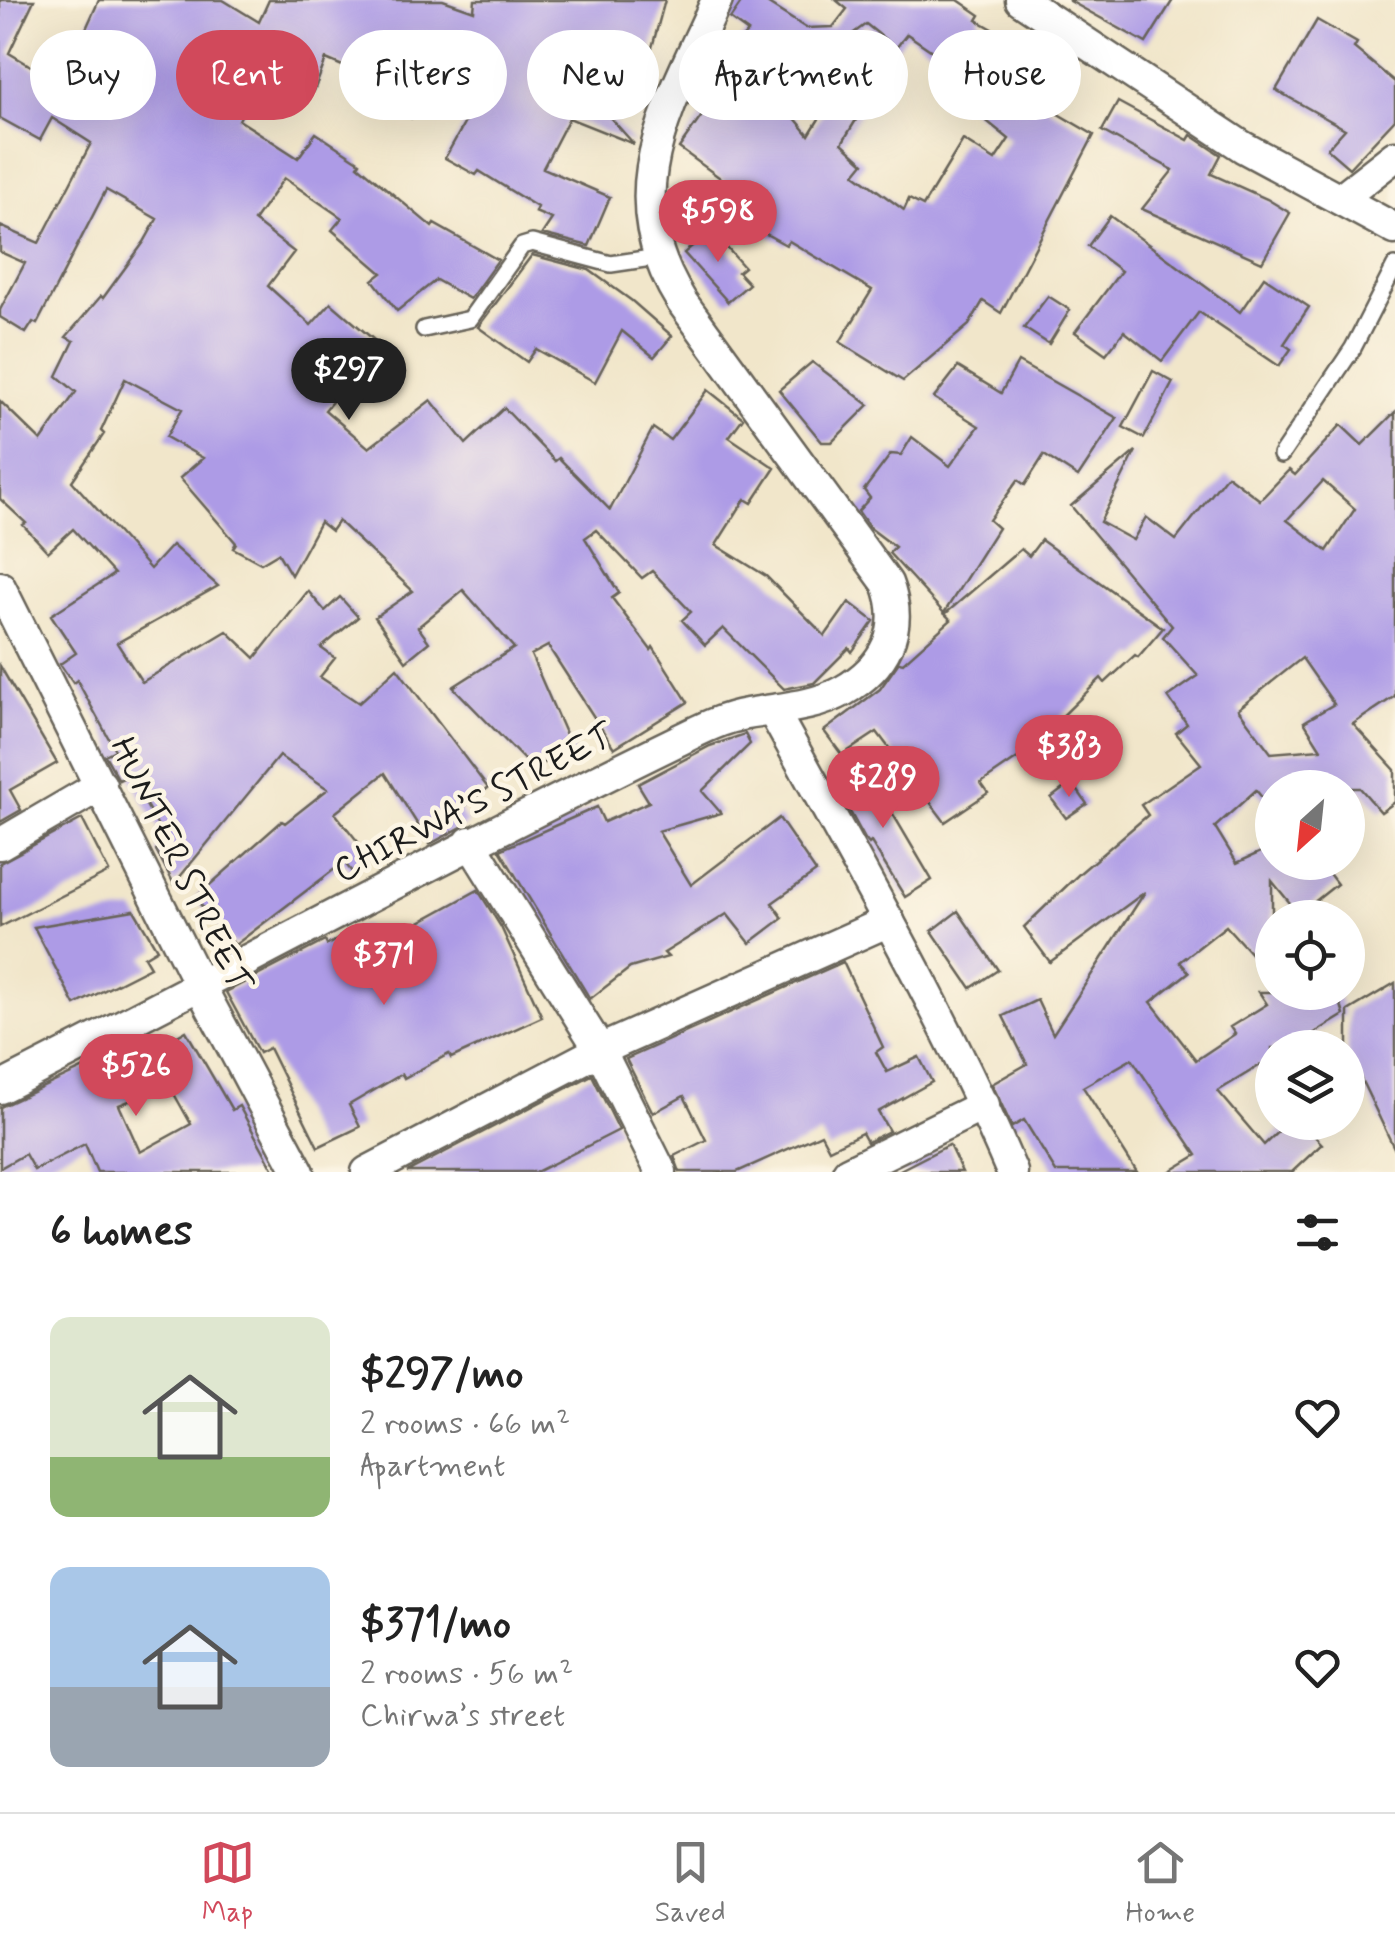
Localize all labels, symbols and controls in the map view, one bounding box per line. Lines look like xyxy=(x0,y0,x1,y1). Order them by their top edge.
chip: Buy xyxy=(30,30,156,120)
chip: Rent xyxy=(176,30,319,120)
chip: Filters xyxy=(339,30,507,120)
chip: New xyxy=(527,30,659,120)
chip: Apartment xyxy=(679,30,908,120)
chip: House xyxy=(928,30,1081,120)
pin: $598 xyxy=(659,180,777,265)
text: $598 xyxy=(681,191,755,233)
pin: $297 xyxy=(290,338,408,423)
text: $297 xyxy=(313,349,385,391)
street label: CHIRWA’S STREET xyxy=(326,713,623,894)
pin: $383 xyxy=(1010,715,1128,800)
text: $383 xyxy=(1037,726,1101,768)
street label: HUNTER STREET xyxy=(99,730,262,1001)
pin: $289 xyxy=(824,746,942,831)
text: $289 xyxy=(849,757,917,799)
north arrow xyxy=(1255,770,1365,880)
map controls xyxy=(1255,770,1365,1140)
button: locate xyxy=(1255,900,1365,1010)
pin: $371 xyxy=(325,923,443,1008)
text: $371 xyxy=(353,934,415,976)
button: layers xyxy=(1255,1030,1365,1140)
pin: $526 xyxy=(77,1034,195,1119)
text: $526 xyxy=(101,1045,171,1087)
text: 6 homes xyxy=(50,1205,193,1260)
icon: filters xyxy=(1290,1205,1345,1260)
text: $297/mo xyxy=(360,1348,523,1403)
icon: home xyxy=(130,1357,250,1477)
icon: heart xyxy=(1290,1390,1345,1445)
text: 2 rooms · 66 m² xyxy=(360,1403,570,1445)
text: Apartment xyxy=(360,1445,505,1487)
text: $371/mo xyxy=(360,1598,511,1653)
icon: home xyxy=(130,1607,250,1727)
icon: heart xyxy=(1290,1640,1345,1695)
text: 2 rooms · 56 m² xyxy=(360,1653,573,1695)
text: Chirwa’s street xyxy=(360,1695,565,1737)
tab: Map xyxy=(200,1835,255,1932)
tab: Saved xyxy=(655,1835,726,1932)
tab: Home xyxy=(1125,1835,1195,1932)

